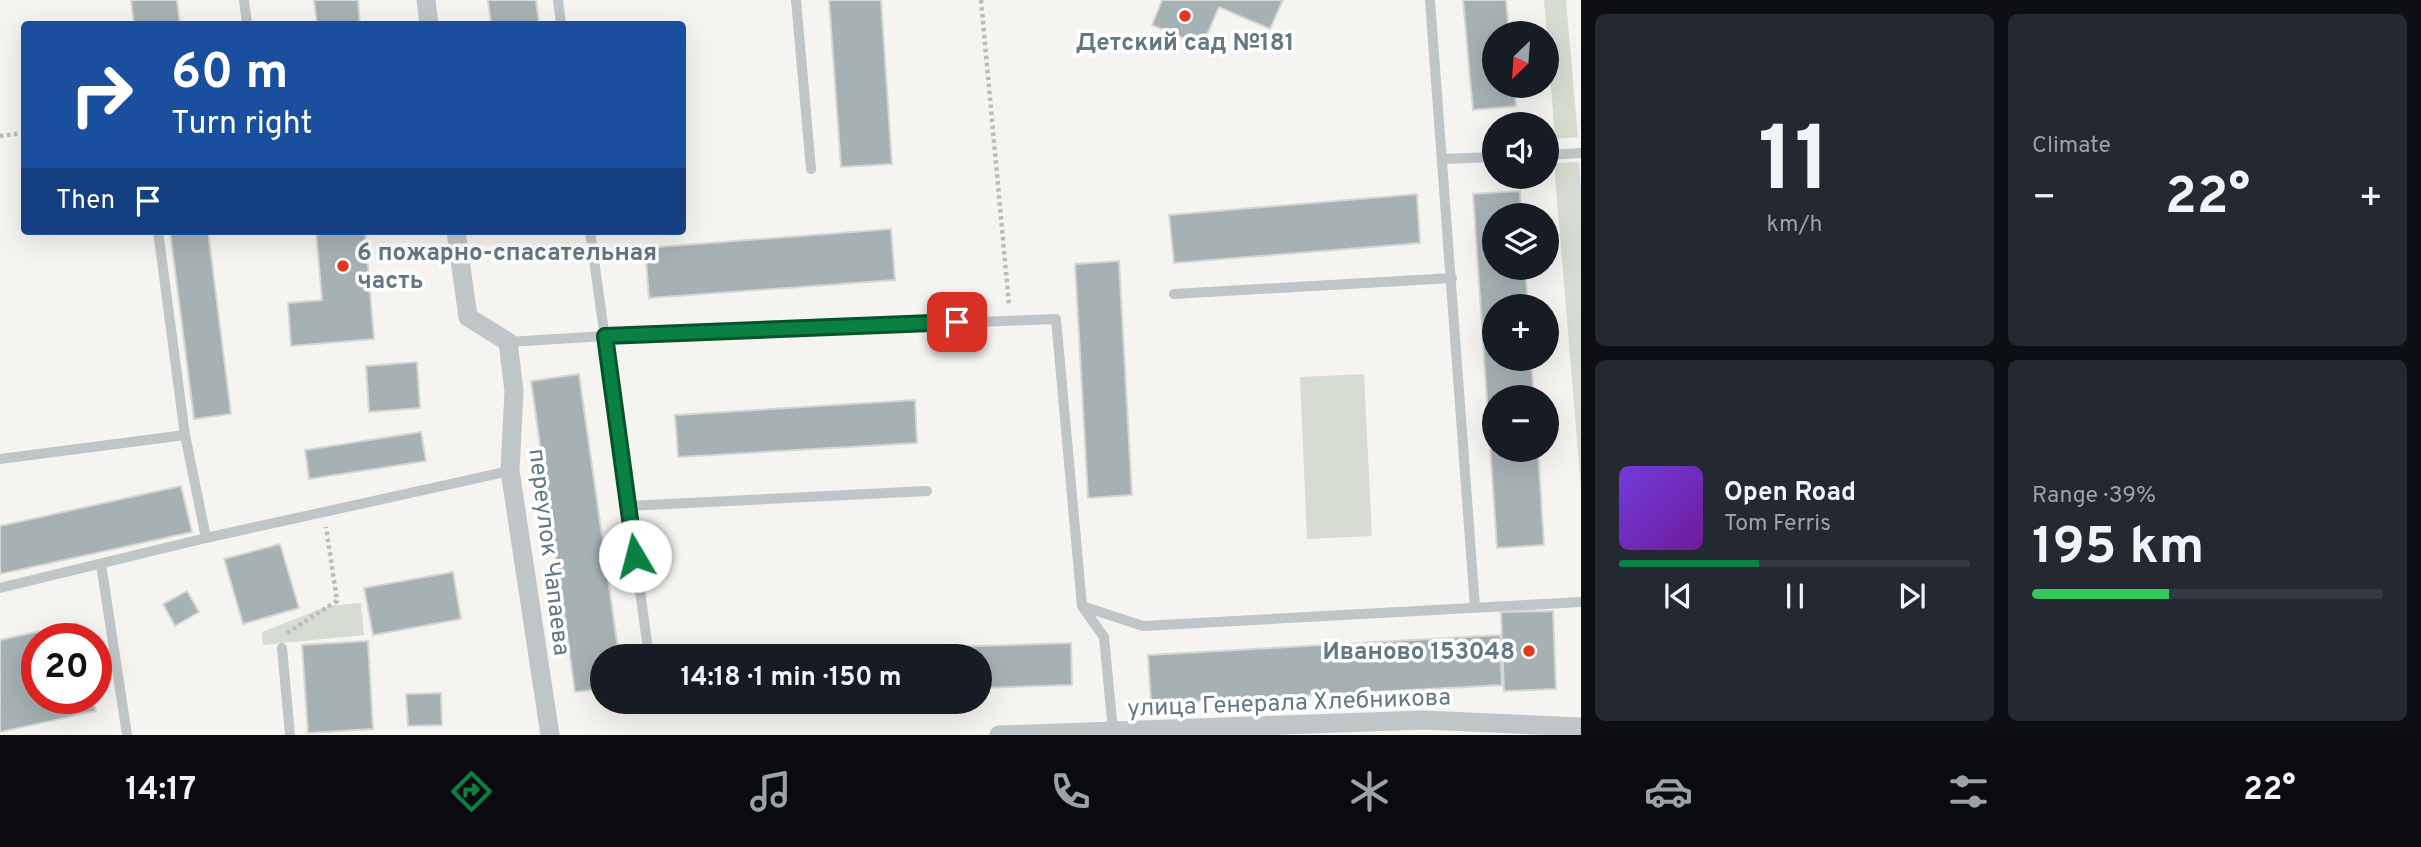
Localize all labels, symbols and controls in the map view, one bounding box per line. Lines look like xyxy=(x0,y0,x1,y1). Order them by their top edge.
marker: Детский сад №181 xyxy=(1177,8,1193,24)
north arrow xyxy=(1482,21,1559,98)
map controls xyxy=(1482,21,1559,462)
place label: Детский сад №181 xyxy=(1076,29,1294,59)
text: 60 m xyxy=(171,44,289,106)
icon: right xyxy=(56,49,147,140)
text: Turn right xyxy=(171,105,313,145)
text: 11 xyxy=(1758,108,1831,223)
button: sound xyxy=(1482,112,1559,189)
text: Climate xyxy=(2032,132,2111,161)
text: 22° xyxy=(2165,166,2250,232)
text: − xyxy=(2032,175,2057,224)
text: + xyxy=(2358,175,2383,224)
icon: arrive xyxy=(129,182,167,220)
text: Then xyxy=(56,185,115,218)
button: layers xyxy=(1482,203,1559,280)
text: km/h xyxy=(1767,211,1822,240)
place label: 6 пожарно-спасательная часть xyxy=(357,239,657,297)
marker: 6 пожарно-спасательная часть xyxy=(335,258,351,274)
pin xyxy=(927,292,987,352)
button: + xyxy=(1482,294,1559,371)
icon: arrive xyxy=(938,303,976,341)
button: − xyxy=(1482,385,1559,462)
street label: переулок Чапаева xyxy=(520,447,576,657)
text: Open Road xyxy=(1724,477,1856,510)
text: Range · 39% xyxy=(2032,482,2156,511)
text: Tom Ferris xyxy=(1724,510,1831,539)
text: 195 km xyxy=(2032,516,2204,582)
position arrow xyxy=(598,519,672,593)
icon: previous xyxy=(1659,577,1697,615)
icon: pause xyxy=(1776,577,1814,615)
icon: next xyxy=(1893,577,1931,615)
speed limit sign: 20 xyxy=(21,623,112,714)
place label: Иваново 153048 xyxy=(1323,638,1515,668)
marker: Иваново 153048 xyxy=(1521,643,1537,659)
text: 14:18 · 1 min · 150 m xyxy=(680,662,902,695)
street label: улица Генерала Хлебникова xyxy=(1127,683,1451,725)
icon: directions xyxy=(447,767,496,816)
icon: music xyxy=(746,767,795,816)
icon: phone xyxy=(1046,767,1095,816)
icon: climate xyxy=(1345,767,1394,816)
icon: car xyxy=(1644,767,1693,816)
icon: filters xyxy=(1944,767,1993,816)
text: 14:17 xyxy=(125,771,196,811)
text: 22° xyxy=(2243,771,2296,811)

